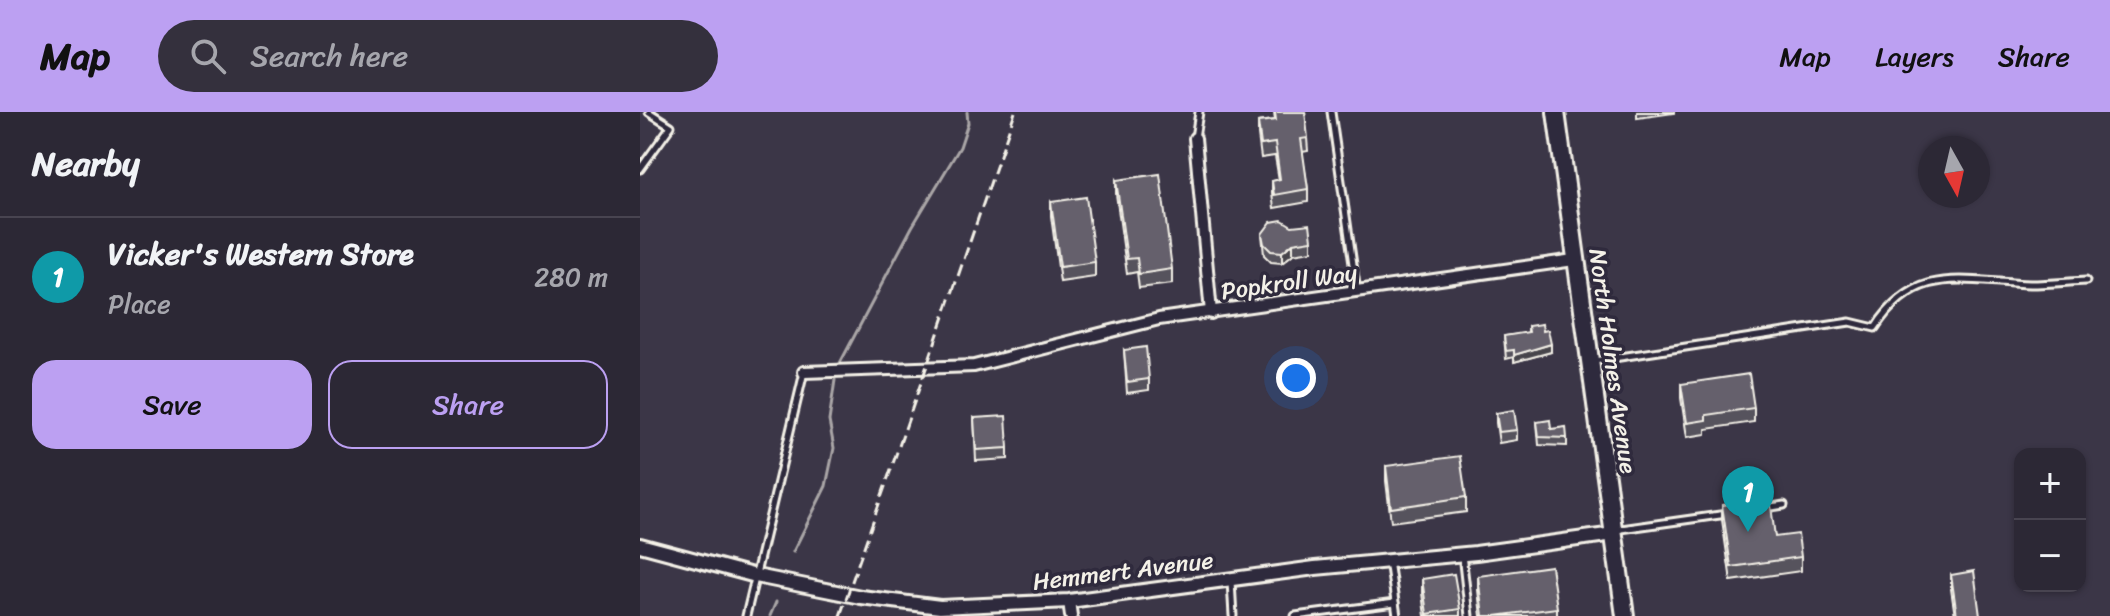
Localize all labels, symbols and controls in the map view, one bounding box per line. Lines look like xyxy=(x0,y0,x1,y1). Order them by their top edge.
search box xyxy=(158,20,718,92)
text: Map xyxy=(40,23,110,90)
text: Search here xyxy=(250,29,408,83)
text: Map xyxy=(1779,32,1831,81)
text: Layers xyxy=(1875,32,1954,81)
text: Share xyxy=(1998,32,2070,81)
icon: search xyxy=(186,34,230,78)
text: Nearby xyxy=(32,134,140,194)
north arrow xyxy=(1918,136,1990,208)
text: Vicker's Western Store xyxy=(108,227,414,281)
street label: North Holmes Avenue xyxy=(1576,246,1650,477)
street label: Popkroll Way xyxy=(1218,252,1360,312)
text: 1 xyxy=(52,254,64,300)
text: 280 m xyxy=(534,254,608,300)
text: Place xyxy=(108,281,171,327)
your location xyxy=(1276,358,1316,398)
button: Save xyxy=(32,360,312,449)
button: Share xyxy=(328,360,608,449)
map controls xyxy=(2014,448,2086,592)
button: + xyxy=(2014,448,2086,520)
pin: 1 xyxy=(1722,466,1774,532)
button: − xyxy=(2014,520,2086,592)
street label: Hemmert Avenue xyxy=(1030,539,1216,603)

